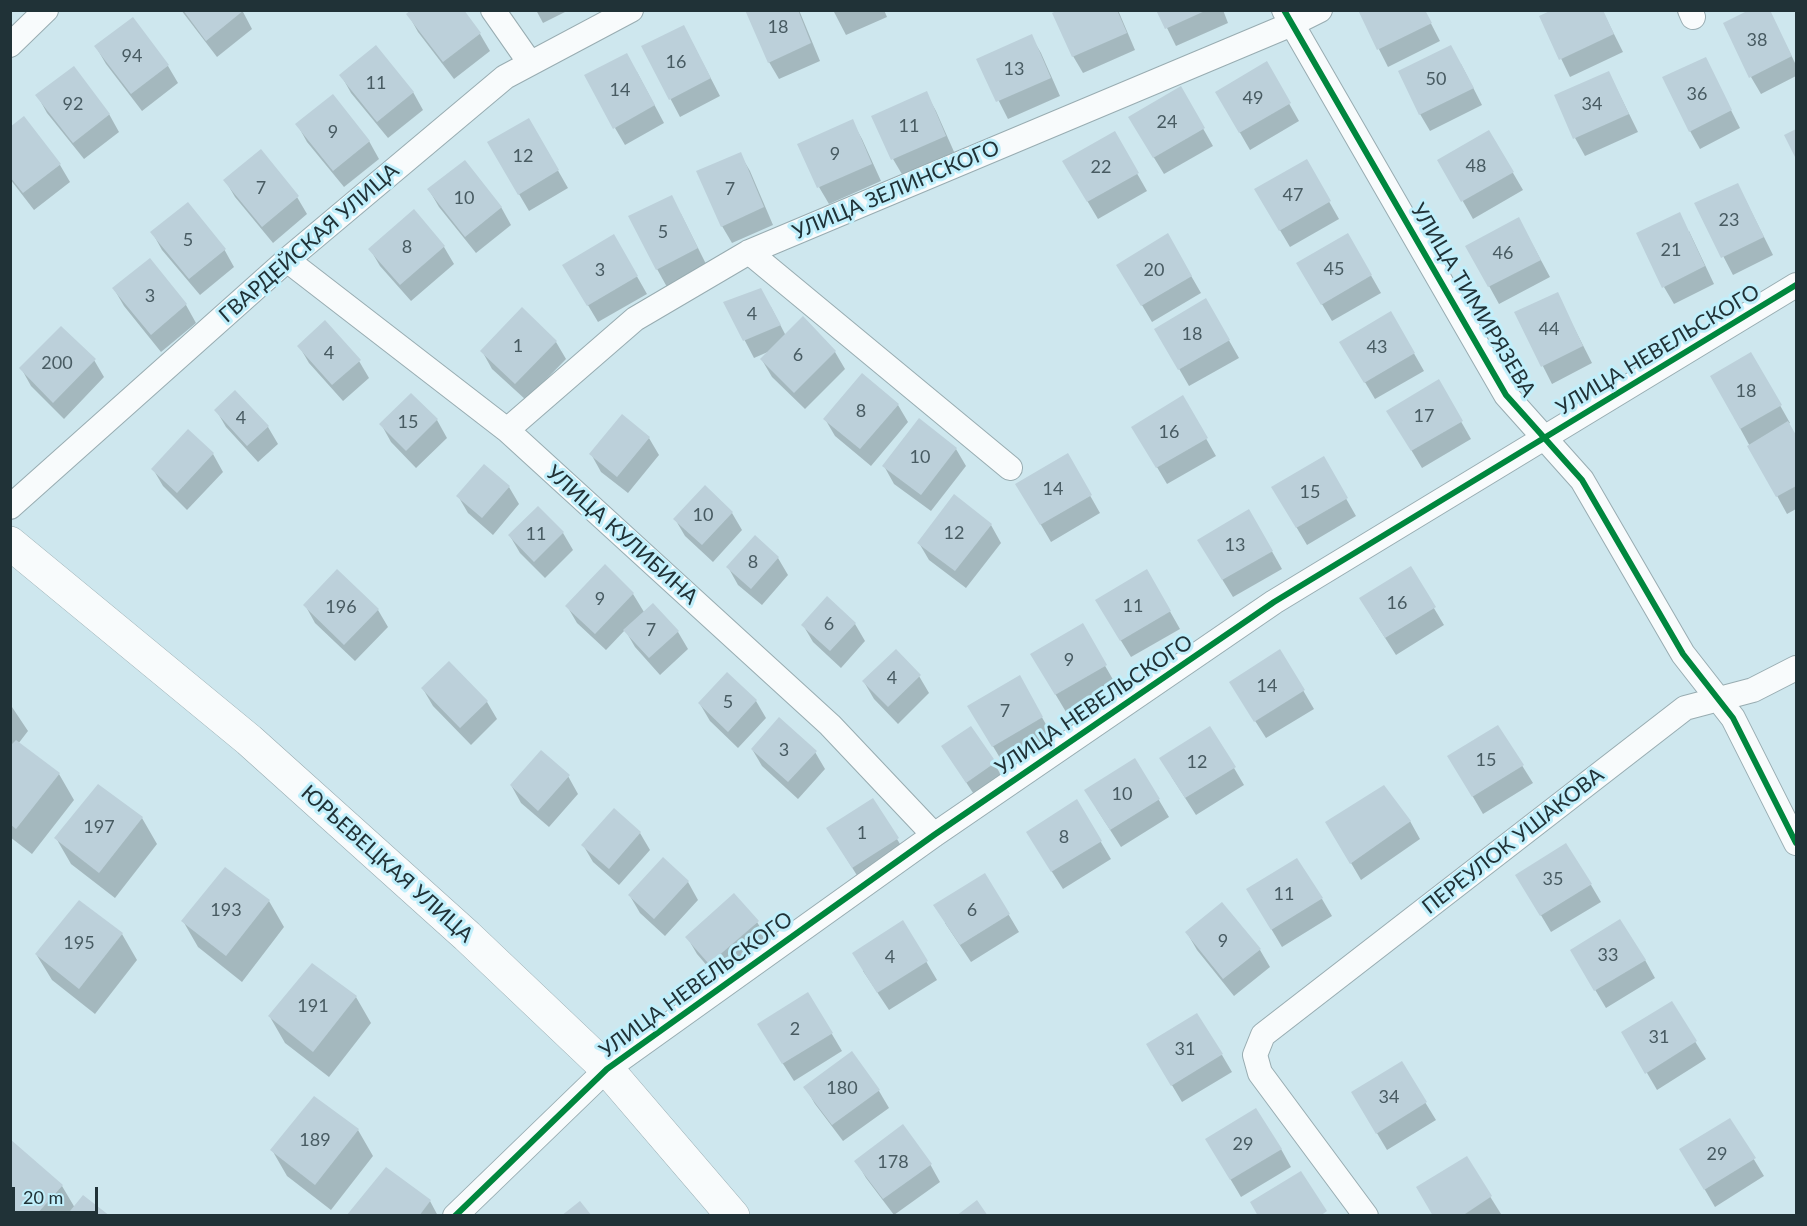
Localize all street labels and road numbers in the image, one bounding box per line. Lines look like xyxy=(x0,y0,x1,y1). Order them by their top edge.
street label: УЛИЦА ЗЕЛИНСКОГО xyxy=(789,135,1003,245)
street label: ГВАРДЕЙСКАЯ УЛИЦА xyxy=(214,158,404,328)
street label: УЛИЦА ТИМИРЯЗЕВА xyxy=(1405,199,1541,401)
street label: УЛИЦА НЕВЕЛЬСКОГО xyxy=(1552,279,1764,421)
street label: УЛИЦА КУЛИБИНА xyxy=(541,460,703,610)
street label: УЛИЦА НЕВЕЛЬСКОГО xyxy=(991,630,1197,780)
street label: ПЕРЕУЛОК УШАКОВА xyxy=(1417,762,1609,920)
street label: ЮРЬЕВЕЦКАЯ УЛИЦА xyxy=(296,780,478,948)
street label: УЛИЦА НЕВЕЛЬСКОГО xyxy=(595,906,797,1064)

